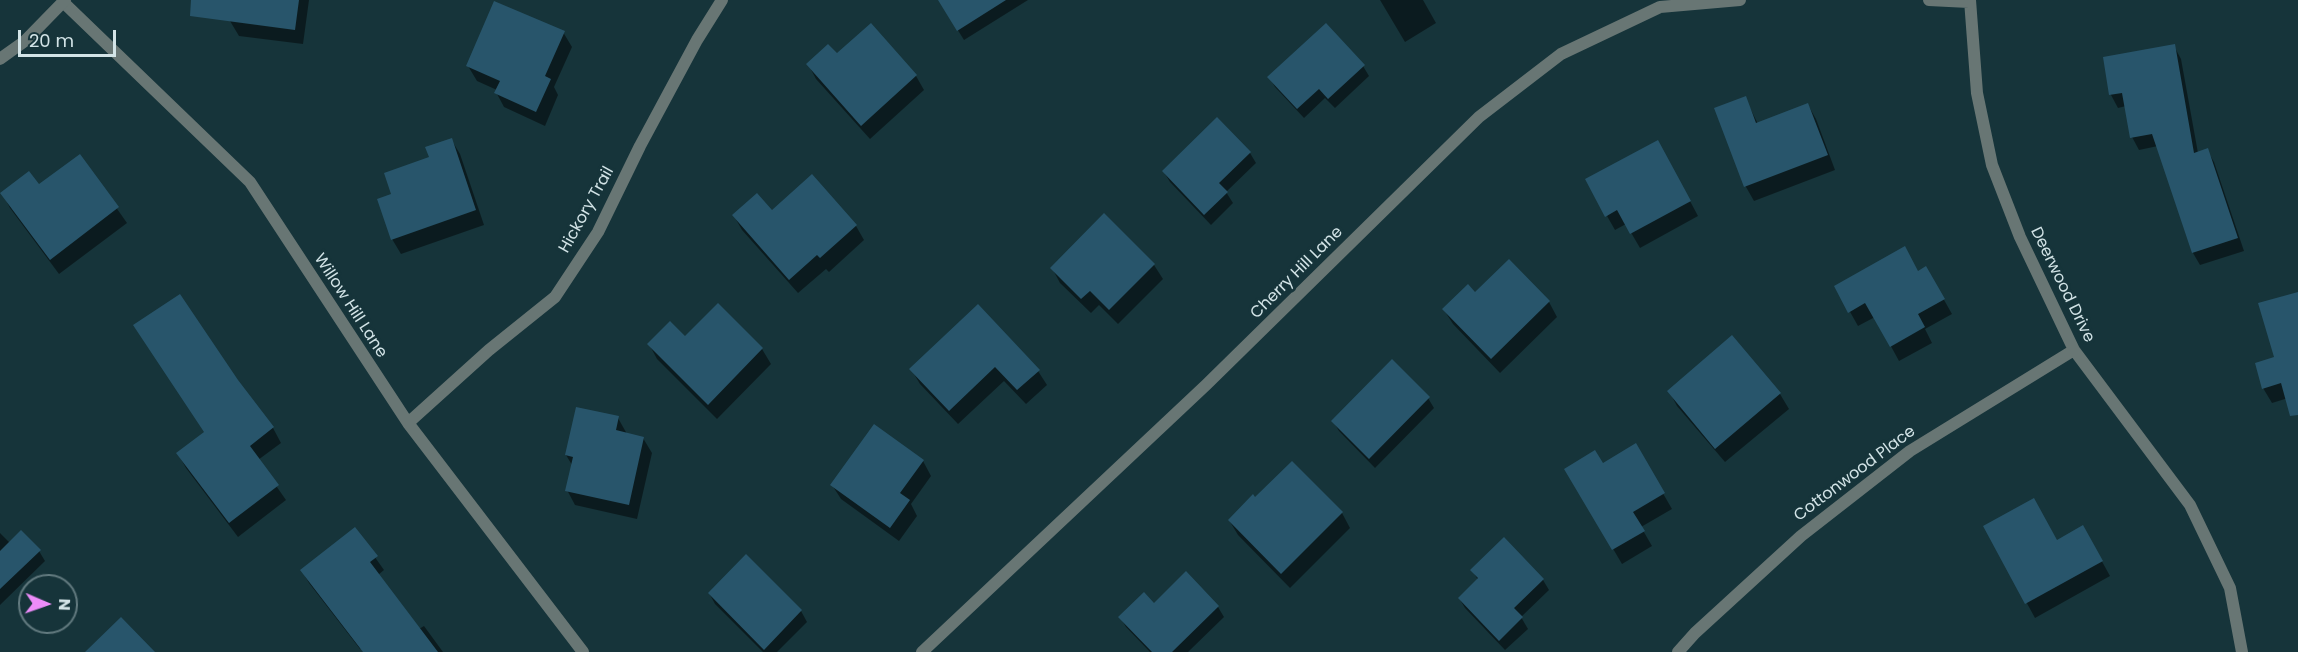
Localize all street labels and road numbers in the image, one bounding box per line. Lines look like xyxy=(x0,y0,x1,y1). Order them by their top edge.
street label: Hickory Trail xyxy=(555,163,619,257)
street label: Cherry Hill Lane xyxy=(1247,223,1347,323)
street label: Deerwood Drive xyxy=(2026,224,2098,346)
street label: Willow Hill Lane xyxy=(309,250,391,362)
street label: Cottonwood Place xyxy=(1791,422,1919,526)

